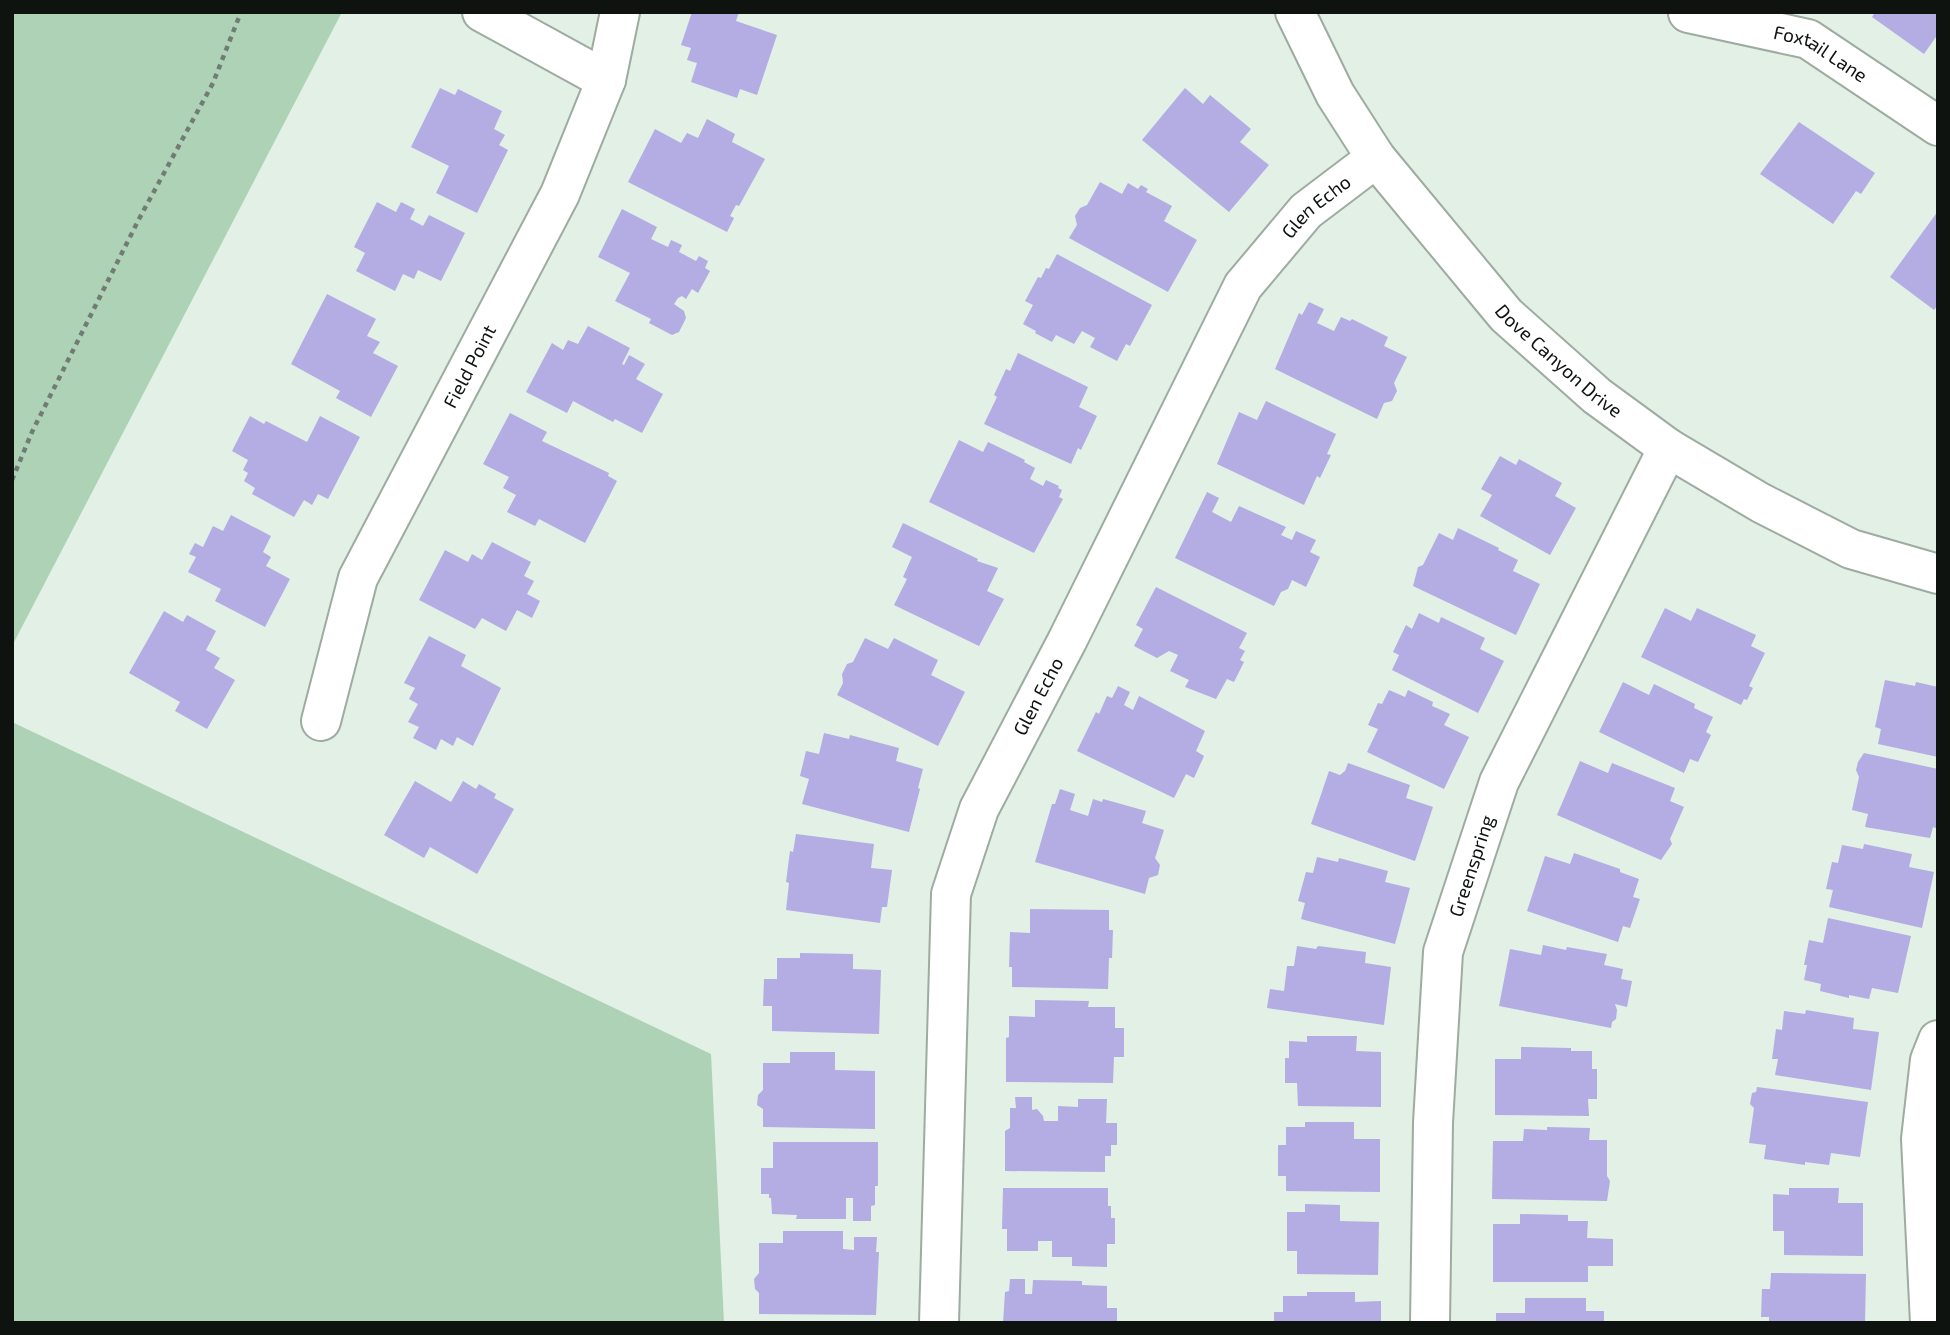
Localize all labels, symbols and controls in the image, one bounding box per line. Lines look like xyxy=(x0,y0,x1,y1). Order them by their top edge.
street label: Foxtail Lane xyxy=(1772,20,1872,87)
street label: Glen Echo xyxy=(1276,169,1355,243)
street label: Dove Canyon Drive xyxy=(1491,299,1627,422)
street label: Field Point xyxy=(438,320,500,412)
street label: Glen Echo xyxy=(1008,653,1068,739)
street label: Greenspring xyxy=(1443,812,1498,919)

